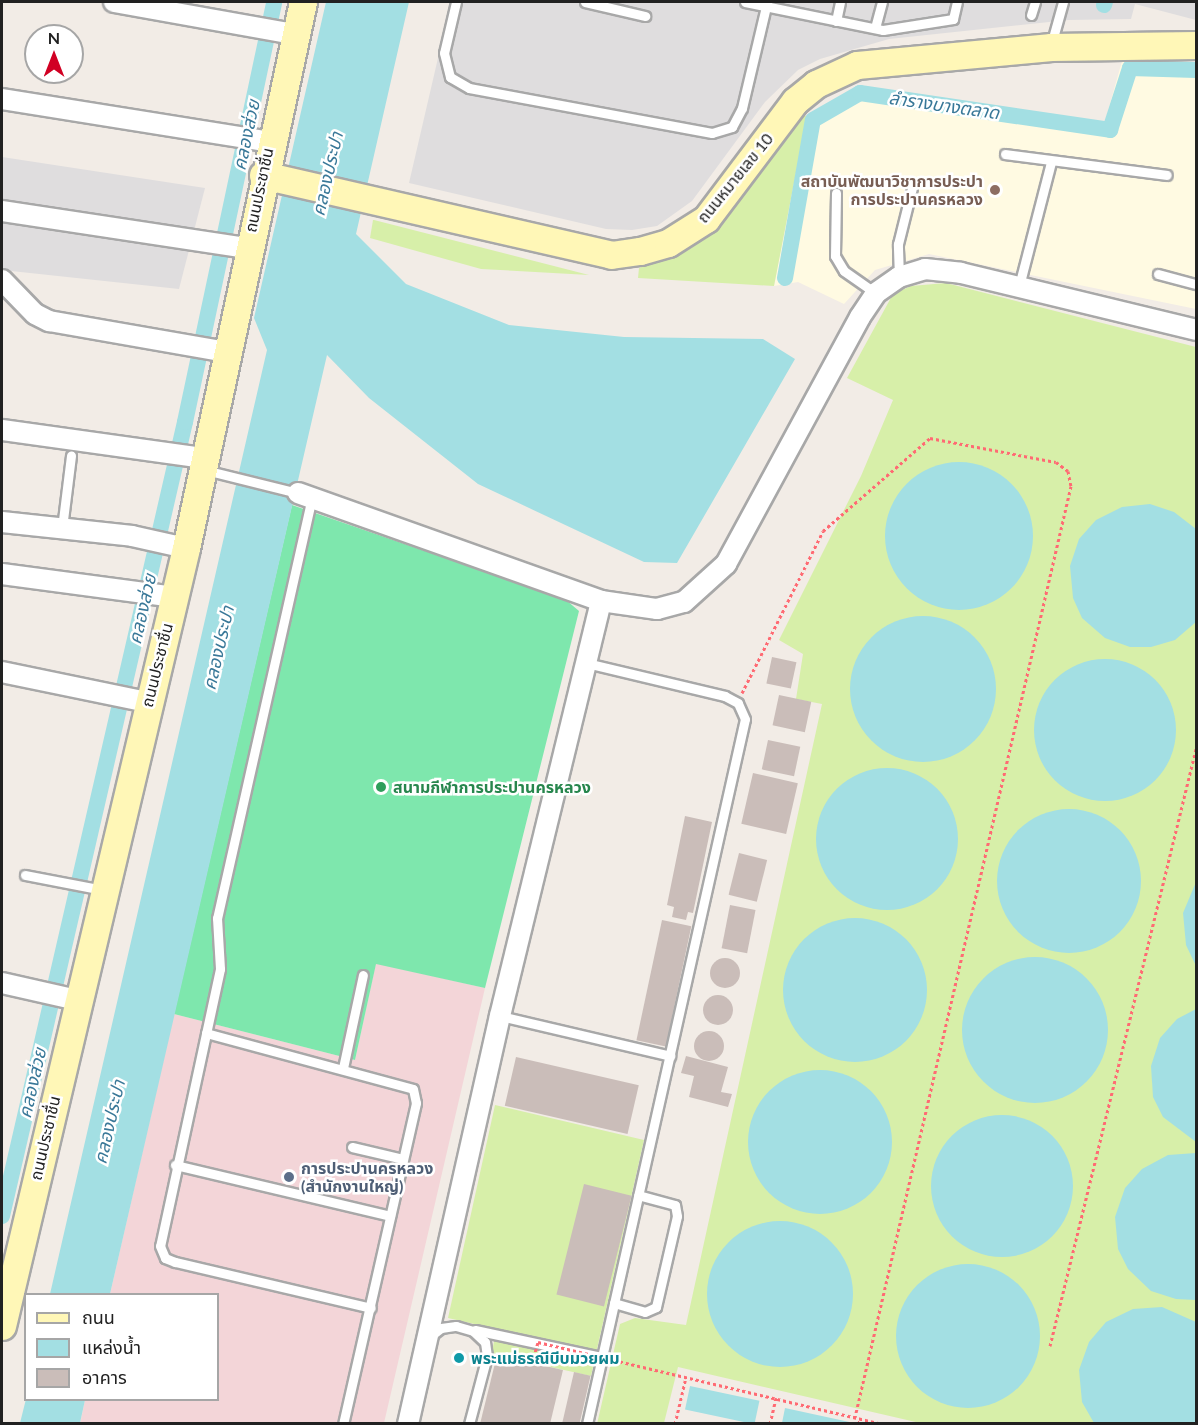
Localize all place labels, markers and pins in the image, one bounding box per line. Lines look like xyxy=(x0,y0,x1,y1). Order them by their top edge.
place label: สถาบันพัฒนาวิชาการประปา การประปานครหลวง xyxy=(801,171,983,209)
marker: สถาบันพัฒนาวิชาการประปา การประปานครหลวง xyxy=(988,183,1002,197)
place label: สนามกีฬาการประปานครหลวง xyxy=(393,777,591,797)
marker: สนามกีฬาการประปานครหลวง xyxy=(374,780,388,794)
place label: การประปานครหลวง (สำนักงานใหญ่) xyxy=(301,1158,433,1196)
marker: การประปานครหลวง (สำนักงานใหญ่) xyxy=(282,1170,296,1184)
place label: พระแม่ธรณีบีบมวยผม xyxy=(471,1348,620,1368)
marker: พระแม่ธรณีบีบมวยผม xyxy=(452,1351,466,1365)

